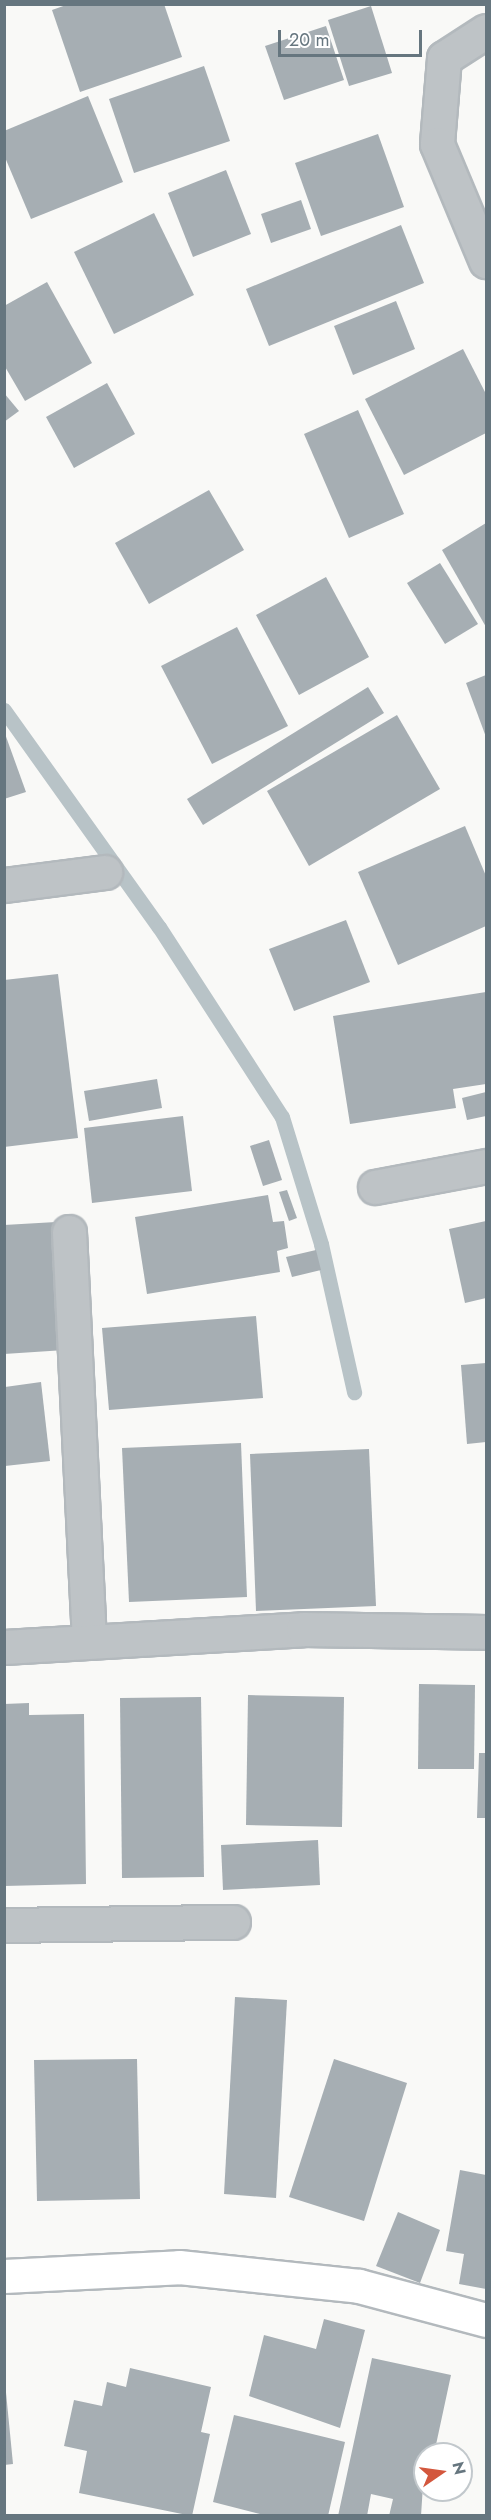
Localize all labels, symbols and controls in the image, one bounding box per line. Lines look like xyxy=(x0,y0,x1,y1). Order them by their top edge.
scale bar xyxy=(281,18,425,56)
text: 20 m xyxy=(289,27,329,53)
north arrow xyxy=(413,2442,473,2502)
text: N xyxy=(446,2460,472,2477)

